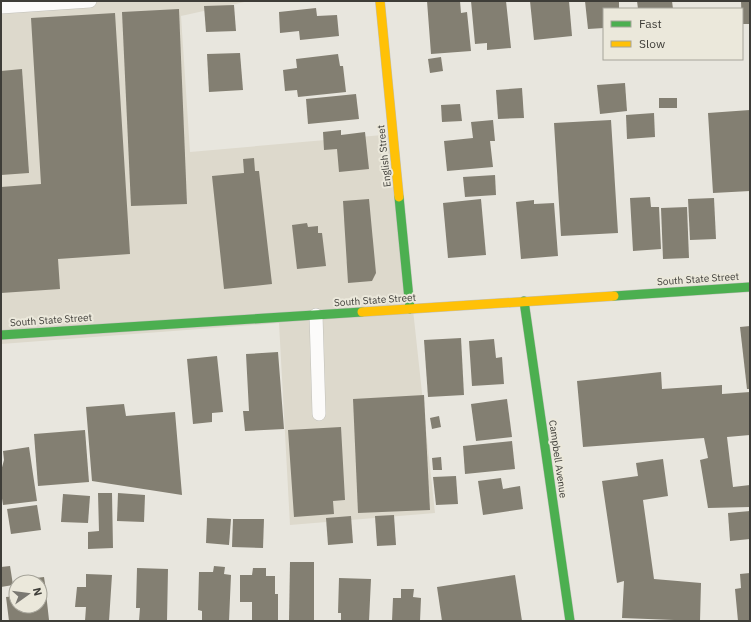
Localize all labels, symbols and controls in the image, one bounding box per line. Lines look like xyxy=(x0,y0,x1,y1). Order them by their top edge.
legend xyxy=(603,8,743,60)
text: Fast xyxy=(639,16,662,31)
text: Slow xyxy=(639,36,665,51)
street label: English Street xyxy=(374,124,394,188)
street label: South State Street xyxy=(657,270,740,288)
street label: South State Street xyxy=(334,291,417,309)
street label: South State Street xyxy=(10,311,93,329)
street label: Campbell Avenue xyxy=(546,419,570,499)
north arrow xyxy=(8,574,48,614)
text: N xyxy=(30,586,45,597)

